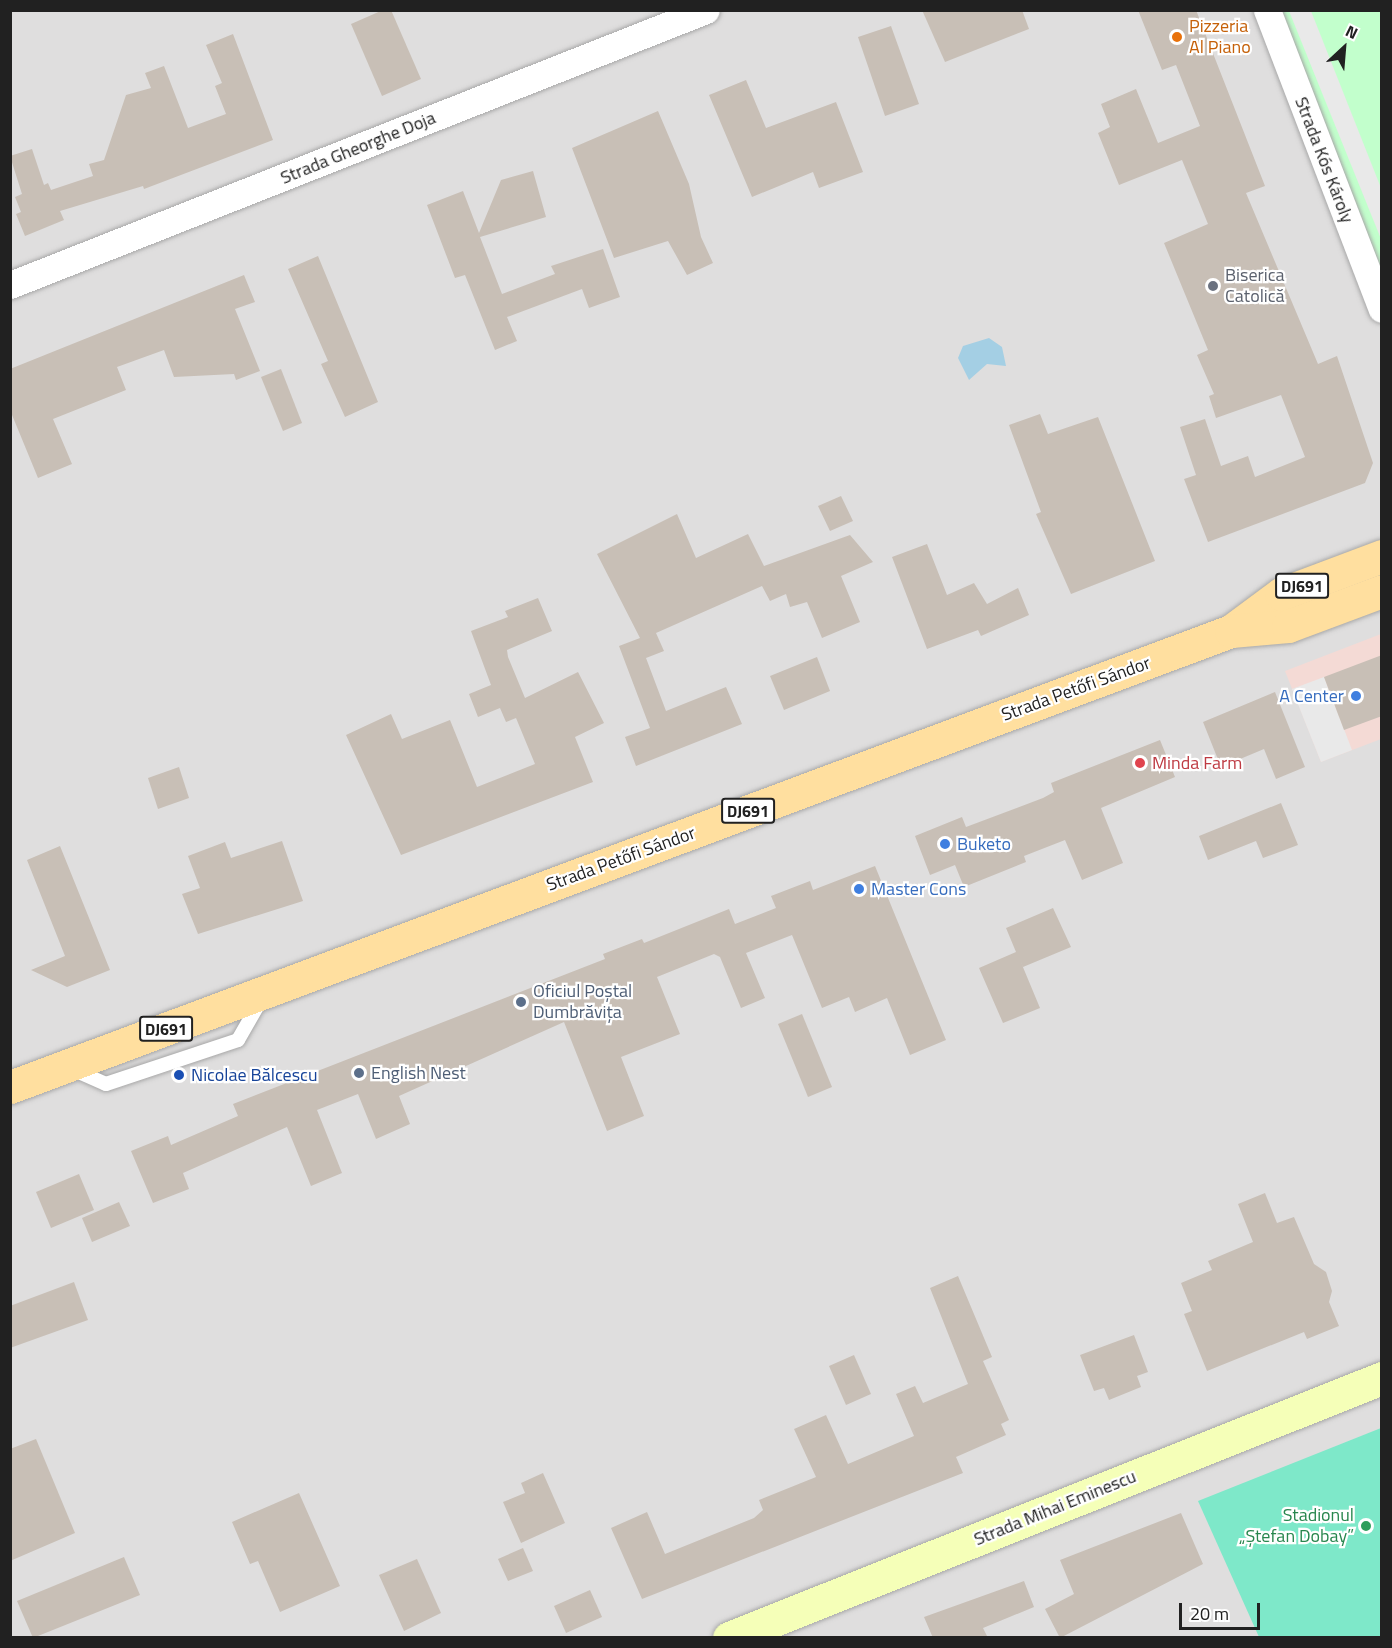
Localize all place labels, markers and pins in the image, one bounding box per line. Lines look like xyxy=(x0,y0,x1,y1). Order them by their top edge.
place label: Pizzeria Al Piano xyxy=(1189,16,1251,58)
marker: Pizzeria Al Piano xyxy=(1170,30,1184,44)
place label: Biserica Catolică xyxy=(1225,265,1285,308)
marker: Biserica Catolică xyxy=(1206,279,1220,293)
place label: A Center xyxy=(1279,685,1344,707)
marker: A Center xyxy=(1349,689,1363,703)
place label: Minda Farm xyxy=(1152,752,1242,774)
marker: Minda Farm xyxy=(1133,756,1147,770)
place label: Buketo xyxy=(957,833,1011,855)
marker: Buketo xyxy=(938,837,952,851)
place label: Master Cons xyxy=(871,878,966,900)
marker: Master Cons xyxy=(852,882,866,896)
place label: Oficiul Poștal Dumbrăvița xyxy=(533,981,632,1024)
marker: Oficiul Poștal Dumbrăvița xyxy=(514,995,528,1009)
place label: English Nest xyxy=(371,1062,466,1084)
place label: Nicolae Bălcescu xyxy=(191,1064,317,1086)
marker: English Nest xyxy=(352,1066,366,1080)
marker: Nicolae Bălcescu xyxy=(172,1068,186,1082)
place label: Stadionul „Ștefan Dobay” xyxy=(1239,1505,1354,1547)
marker: Stadionul „Ștefan Dobay” xyxy=(1359,1519,1373,1533)

